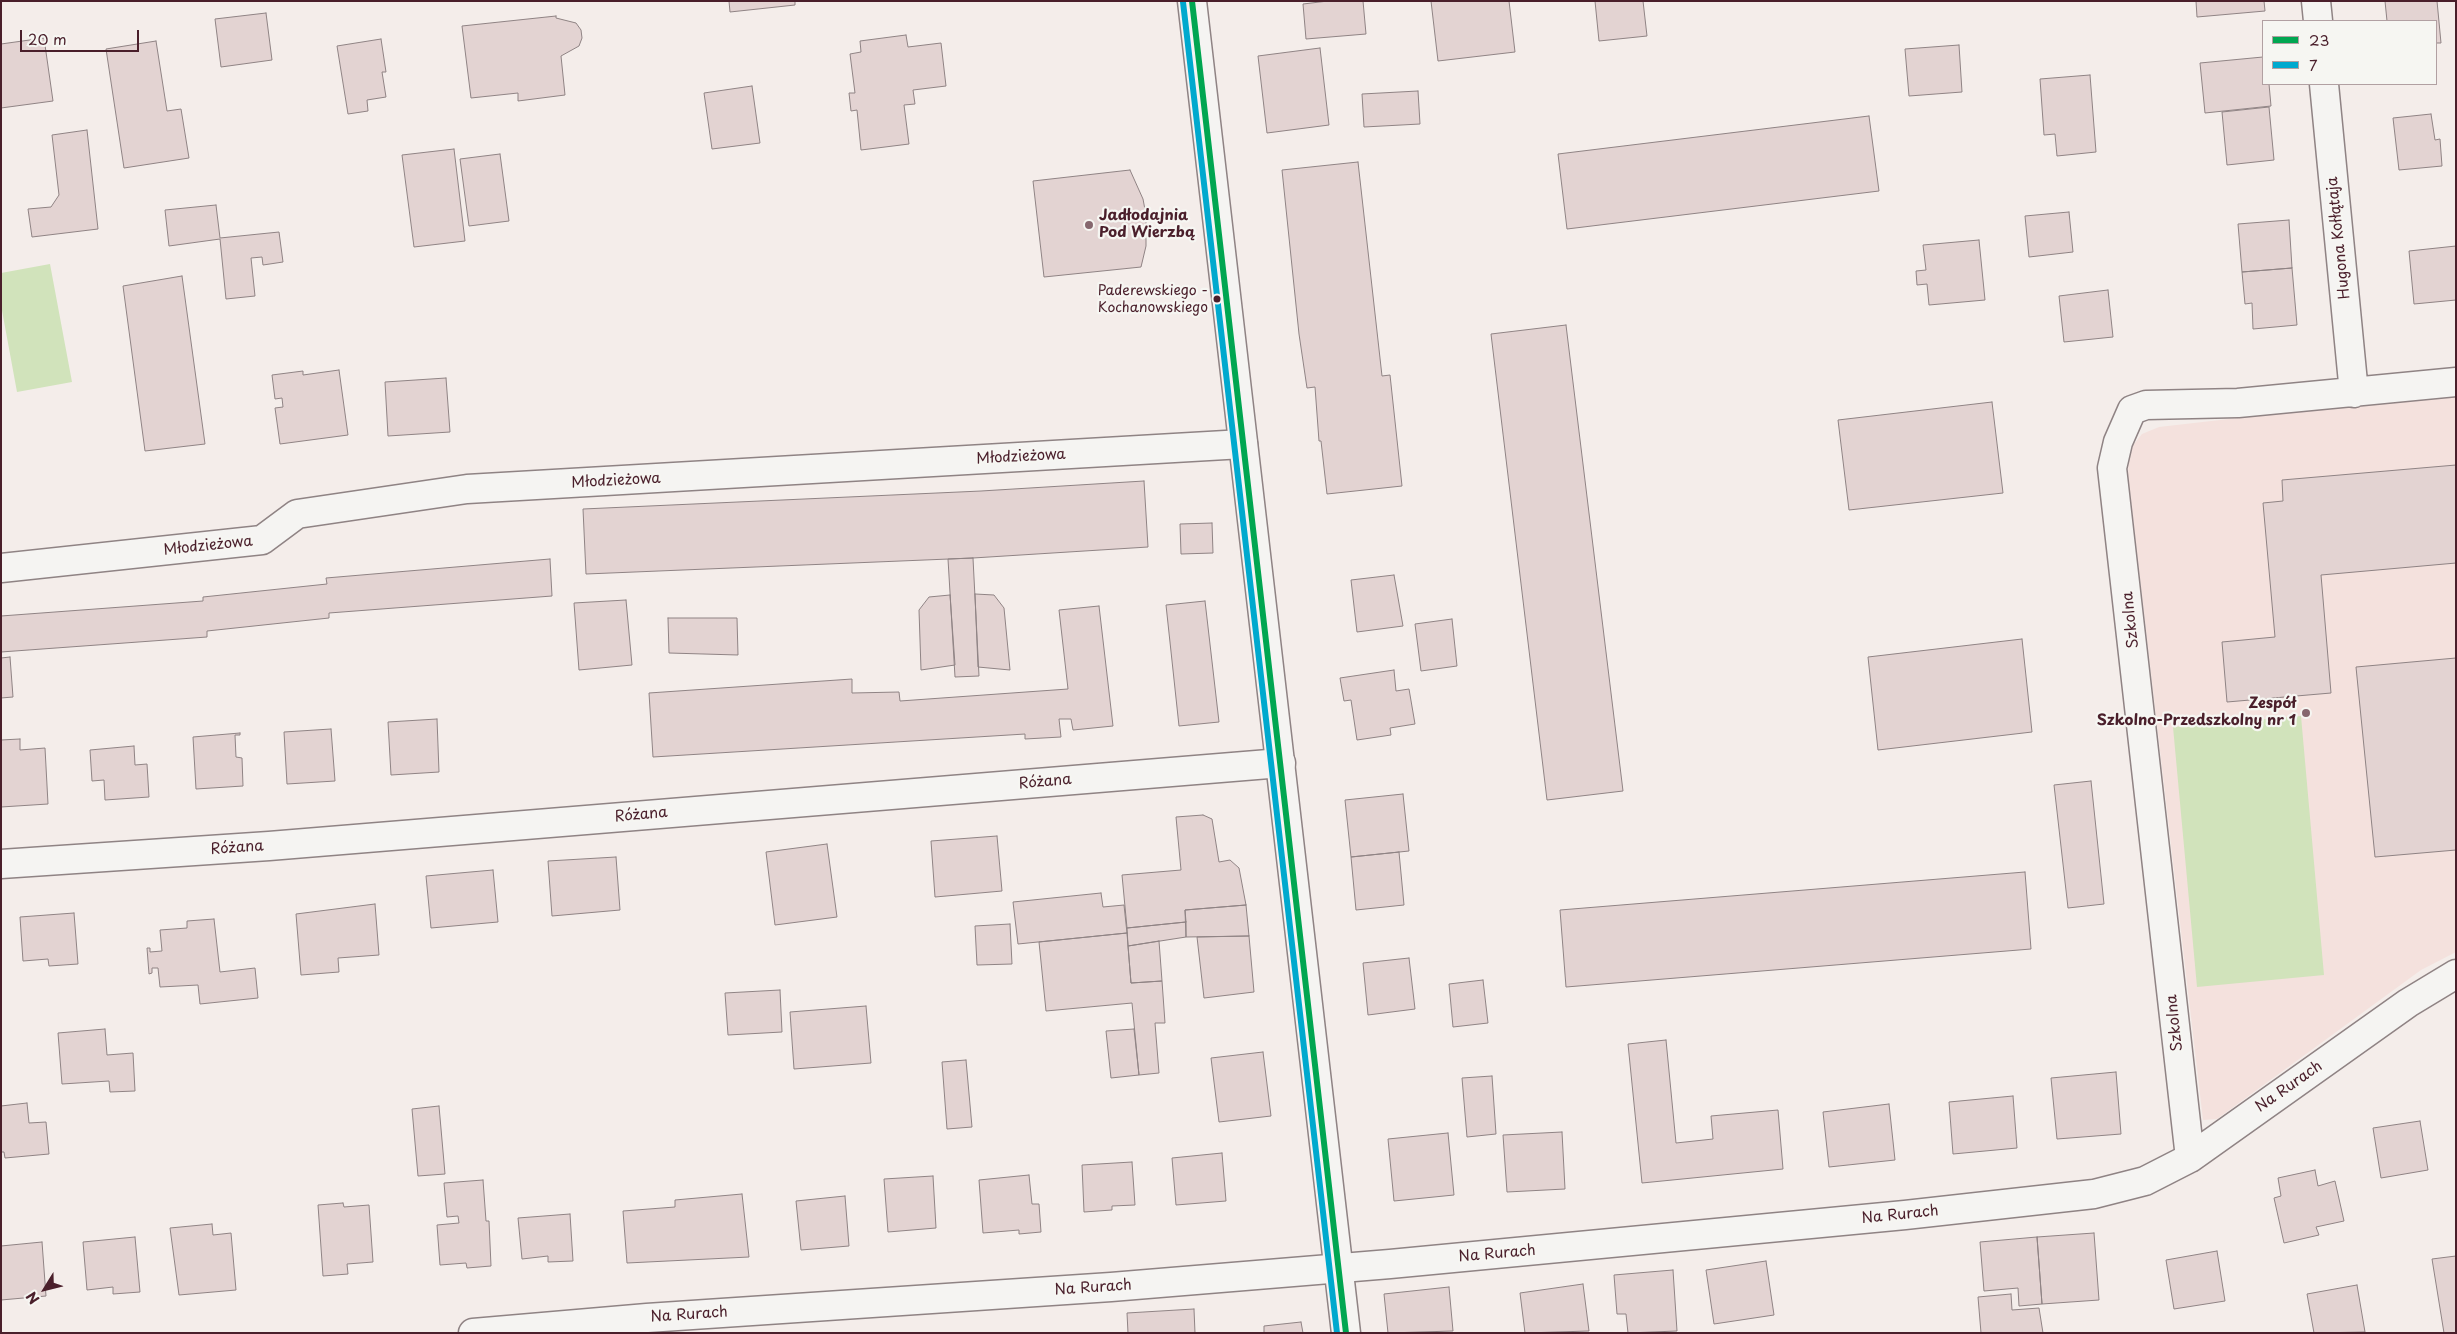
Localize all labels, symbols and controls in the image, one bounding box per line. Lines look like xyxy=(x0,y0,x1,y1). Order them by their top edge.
scale bar xyxy=(22,20,141,52)
legend xyxy=(2262,20,2437,85)
text: 20 m xyxy=(28,27,67,50)
text: 23 xyxy=(2309,28,2329,51)
text: 7 xyxy=(2309,53,2318,76)
street label: Hugona Kołłątaja xyxy=(2324,176,2354,300)
place label: Jadłodajnia Pod Wierzbą xyxy=(1099,207,1195,242)
marker: Jadłodajnia Pod Wierzbą xyxy=(1083,219,1095,231)
place label: Paderewskiego - Kochanowskiego xyxy=(1098,283,1208,316)
marker: Paderewskiego - Kochanowskiego xyxy=(1212,294,1222,304)
street label: Młodzieżowa xyxy=(976,446,1066,468)
street label: Młodzieżowa xyxy=(571,470,661,492)
street label: Młodzieżowa xyxy=(163,532,253,560)
street label: Szkolna xyxy=(2119,591,2143,649)
place label: Zespół Szkolno-Przedszkolny nr 1 xyxy=(2097,695,2296,730)
marker: Zespół Szkolno-Przedszkolny nr 1 xyxy=(2300,707,2312,719)
street label: Różana xyxy=(1018,771,1072,793)
street label: Różana xyxy=(614,804,668,826)
street label: Różana xyxy=(210,837,264,859)
street label: Szkolna xyxy=(2163,994,2187,1052)
street label: Na Rurach xyxy=(2252,1057,2326,1117)
street label: Na Rurach xyxy=(1861,1202,1939,1228)
street label: Na Rurach xyxy=(1458,1242,1536,1266)
north arrow xyxy=(20,1264,70,1314)
street label: Na Rurach xyxy=(1054,1276,1132,1300)
text: N xyxy=(21,1287,44,1309)
street label: Na Rurach xyxy=(650,1303,728,1327)

